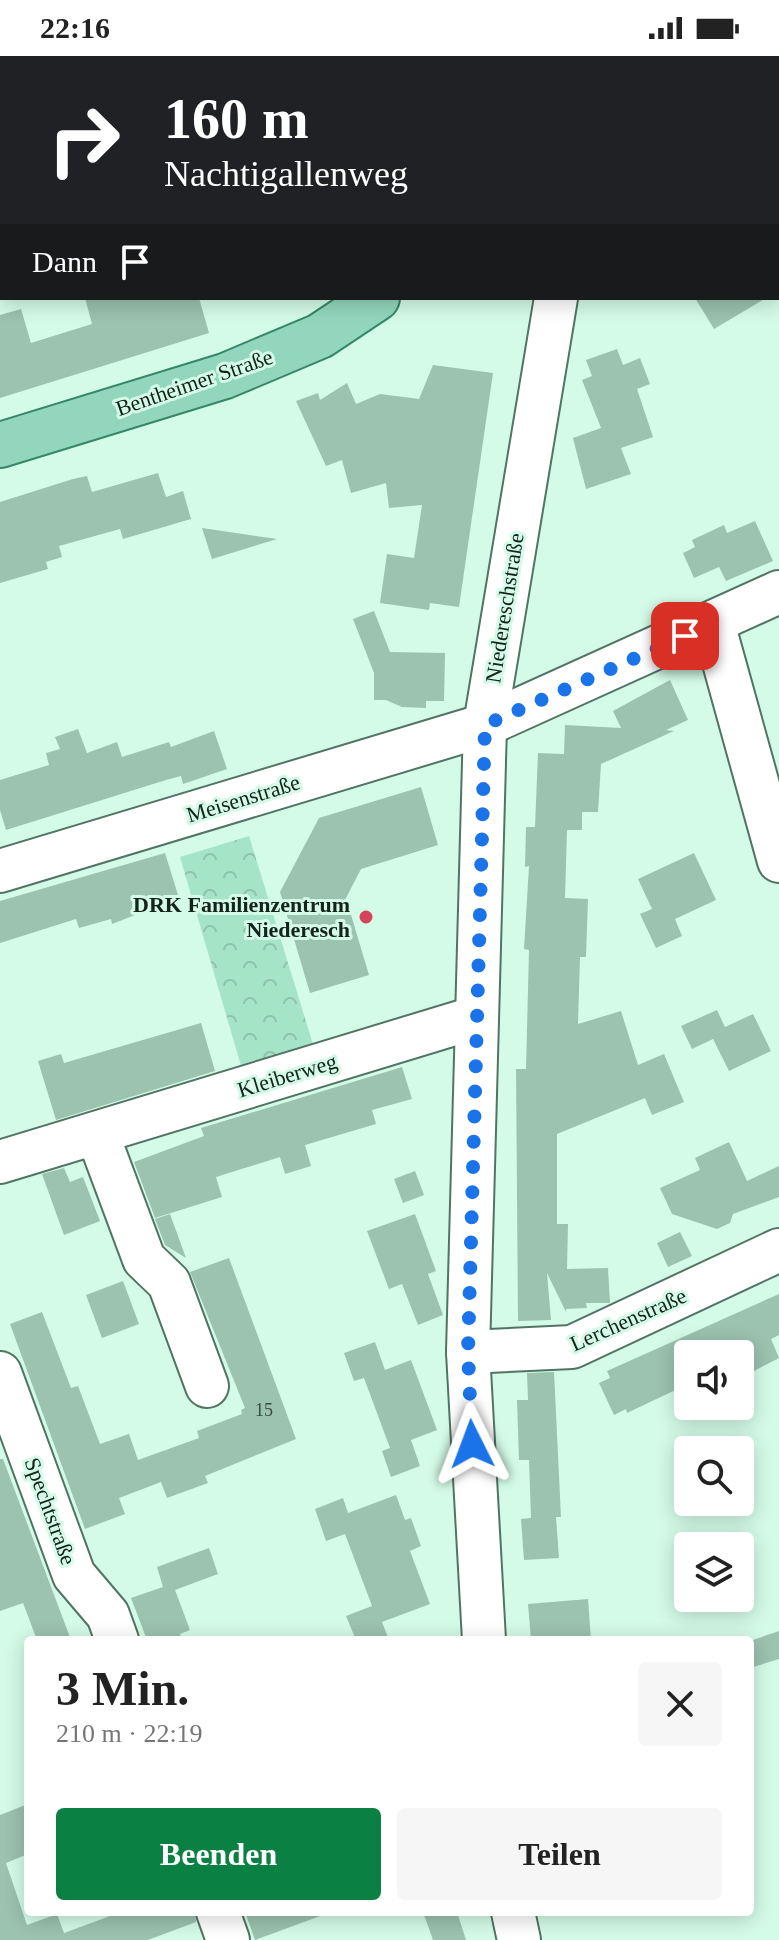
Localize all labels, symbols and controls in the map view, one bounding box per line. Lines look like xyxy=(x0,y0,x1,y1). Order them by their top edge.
text: 22:16 xyxy=(40,11,110,44)
icon: right xyxy=(32,88,136,192)
text: 160 m xyxy=(164,88,309,150)
text: Nachtigallenweg xyxy=(164,154,408,194)
icon: arrive xyxy=(113,240,157,284)
text: Dann xyxy=(32,245,97,278)
street label: Bentheimer Straße xyxy=(112,344,276,421)
street label: Niedereschstraße xyxy=(480,531,529,685)
pin xyxy=(651,602,719,670)
icon: arrive xyxy=(663,614,707,658)
street label: Meisenstraße xyxy=(183,769,303,828)
place label: DRK Familienzentrum Niederesch xyxy=(133,892,350,942)
marker: DRK Familienzentrum Niederesch xyxy=(357,908,375,926)
street label: Kleiberweg xyxy=(234,1049,340,1102)
street label: Lerchenstraße xyxy=(566,1283,690,1356)
map controls xyxy=(674,1340,754,1612)
button: sound xyxy=(674,1340,754,1420)
house number: 15 xyxy=(255,1400,273,1420)
position arrow xyxy=(430,1402,514,1486)
button: search xyxy=(674,1436,754,1516)
street label: Spechtstraße xyxy=(20,1454,81,1568)
button: layers xyxy=(674,1532,754,1612)
text: 3 Min. xyxy=(56,1662,189,1715)
button: close xyxy=(638,1662,722,1746)
text: 210 m · 22:19 xyxy=(56,1719,203,1748)
button: Beenden xyxy=(56,1808,381,1900)
button: Teilen xyxy=(397,1808,722,1900)

